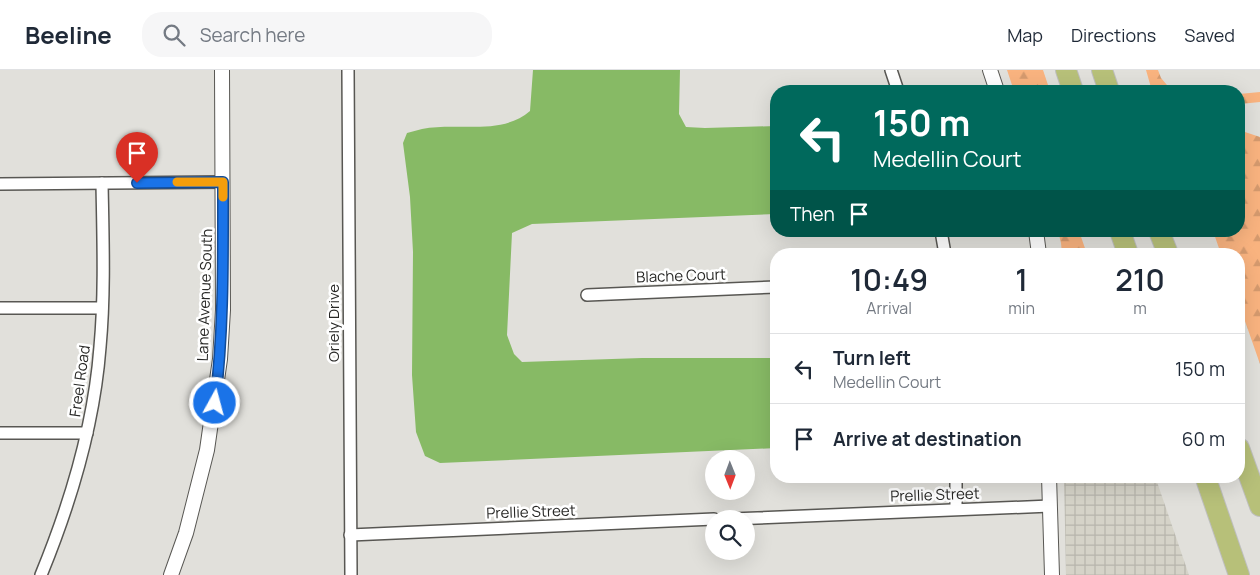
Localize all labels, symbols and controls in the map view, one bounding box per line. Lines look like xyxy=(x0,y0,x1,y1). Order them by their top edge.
search box xyxy=(142,12,492,57)
text: Beeline xyxy=(25,18,112,51)
icon: search xyxy=(160,21,188,49)
text: Search here xyxy=(200,22,305,48)
text: Map xyxy=(1007,23,1043,47)
text: Directions xyxy=(1071,23,1156,47)
text: Saved xyxy=(1184,23,1235,47)
text: 150 m xyxy=(873,99,970,147)
icon: left xyxy=(790,105,855,170)
pin xyxy=(116,132,158,183)
icon: arrive xyxy=(123,139,151,167)
text: Medellin Court xyxy=(873,144,1022,174)
icon: arrive xyxy=(845,200,873,228)
text: Then xyxy=(790,201,835,227)
street label: Lane Avenue South xyxy=(192,228,217,362)
text: 10:49 xyxy=(850,259,928,300)
text: 1 xyxy=(1015,259,1028,300)
text: 210 xyxy=(1115,259,1165,300)
street label: Blache Court xyxy=(636,263,726,288)
street label: Oriely Drive xyxy=(323,284,344,362)
text: Arrival xyxy=(866,297,912,319)
text: min xyxy=(1008,297,1035,319)
text: m xyxy=(1133,297,1147,319)
street label: Freel Road xyxy=(64,344,95,418)
text: Turn left xyxy=(833,345,911,371)
icon: left xyxy=(790,355,818,383)
text: 150 m xyxy=(1175,356,1225,382)
text: Medellin Court xyxy=(833,371,941,393)
position arrow xyxy=(188,376,240,428)
icon: arrive xyxy=(790,425,818,453)
text: Arrive at destination xyxy=(833,426,1022,452)
text: 60 m xyxy=(1182,426,1225,452)
north arrow xyxy=(705,450,755,500)
map controls xyxy=(705,450,755,560)
street label: Prellie Street xyxy=(890,482,980,507)
street label: Prellie Street xyxy=(486,499,576,524)
button: search xyxy=(705,510,755,560)

